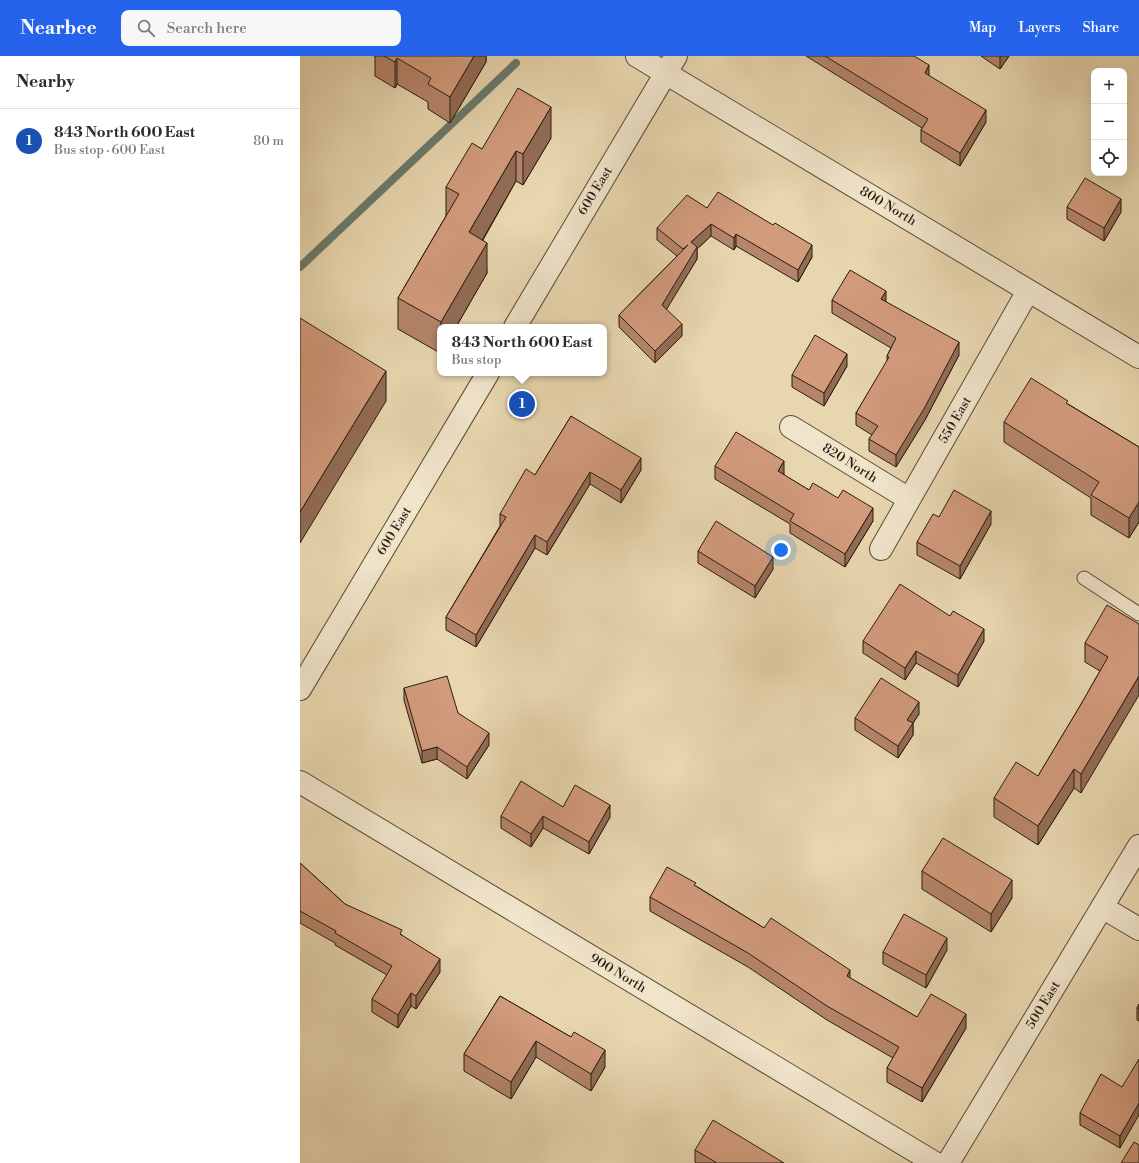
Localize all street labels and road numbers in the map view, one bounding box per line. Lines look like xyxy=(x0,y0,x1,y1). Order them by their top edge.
street label: 600 East xyxy=(574,164,616,218)
street label: 800 North xyxy=(857,183,919,229)
street label: 550 East xyxy=(935,393,975,446)
street label: 820 North xyxy=(819,440,881,486)
street label: 600 East xyxy=(373,504,415,558)
street label: 900 North xyxy=(587,950,649,996)
street label: 500 East xyxy=(1022,978,1064,1032)

